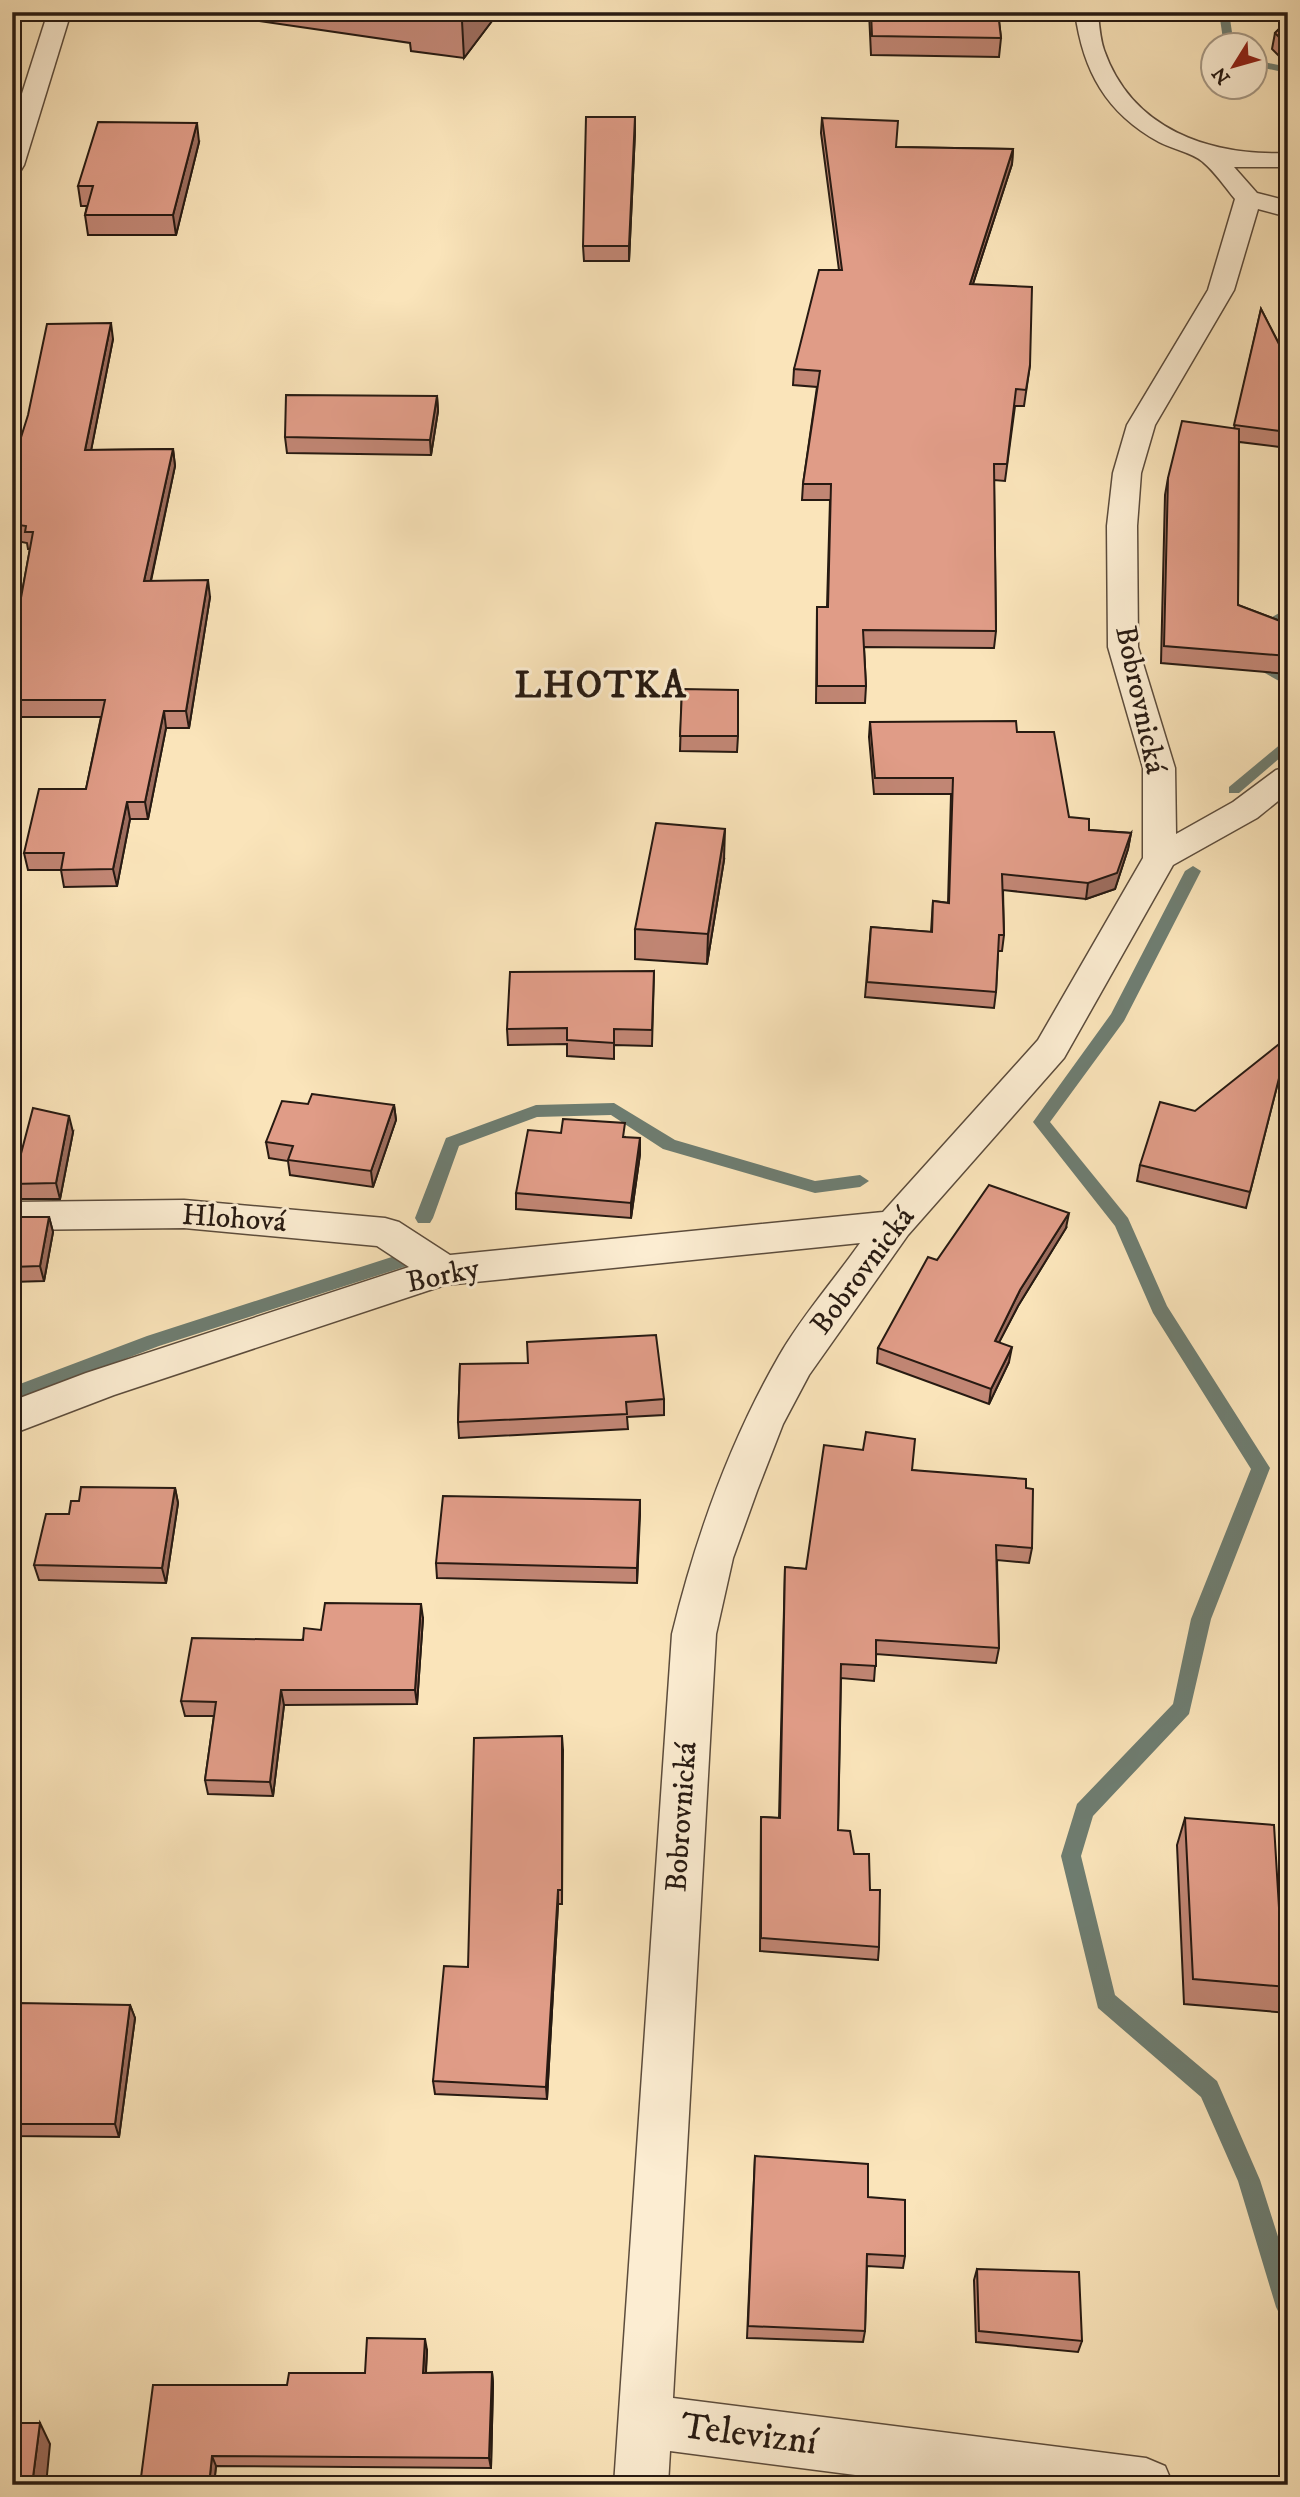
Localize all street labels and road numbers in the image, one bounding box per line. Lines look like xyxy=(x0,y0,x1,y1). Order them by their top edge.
street label: Bobrovnická xyxy=(1106,623,1174,778)
street label: Hlohová xyxy=(180,1197,288,1241)
street label: Bobrovnická xyxy=(803,1200,923,1342)
street label: Borky xyxy=(403,1250,484,1302)
street label: Bobrovnická xyxy=(658,1740,706,1893)
street label: Televizní xyxy=(678,2403,822,2467)

